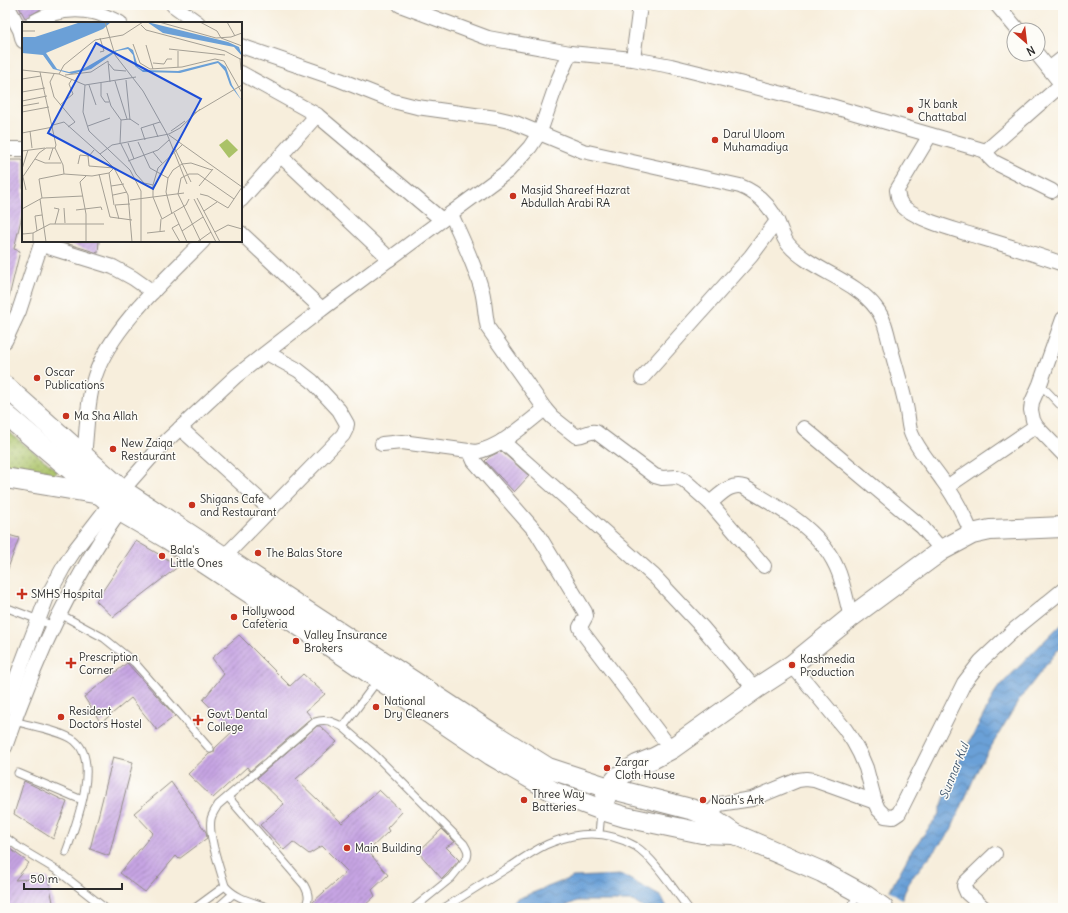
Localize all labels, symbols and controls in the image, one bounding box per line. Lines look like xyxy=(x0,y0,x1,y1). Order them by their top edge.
inset map xyxy=(22,22,242,242)
north arrow xyxy=(1006,22,1046,62)
text: N xyxy=(1024,43,1037,59)
place label: JK bank Chattabal xyxy=(918,97,966,124)
marker: JK bank Chattabal xyxy=(905,105,915,115)
place label: Darul Uloom Muhamadiya xyxy=(723,127,788,154)
marker: Darul Uloom Muhamadiya xyxy=(710,135,720,145)
place label: Masjid Shareef Hazrat Abdullah Arabi RA xyxy=(521,183,630,210)
marker: Masjid Shareef Hazrat Abdullah Arabi RA xyxy=(508,191,518,201)
place label: Oscar Publications xyxy=(45,365,105,392)
marker: Oscar Publications xyxy=(32,373,42,383)
place label: Ma Sha Allah xyxy=(74,409,138,423)
marker: Ma Sha Allah xyxy=(61,411,71,421)
place label: New Zaiqa Restaurant xyxy=(121,436,176,463)
marker: New Zaiqa Restaurant xyxy=(108,444,118,454)
place label: Shigans Cafe and Restaurant xyxy=(200,492,277,519)
marker: Shigans Cafe and Restaurant xyxy=(187,500,197,510)
place label: Bala's Little Ones xyxy=(170,543,223,570)
place label: The Balas Store xyxy=(266,546,342,560)
marker: The Balas Store xyxy=(253,548,263,558)
marker: Bala's Little Ones xyxy=(157,551,167,561)
place label: SMHS Hospital xyxy=(31,587,103,601)
marker: SMHS Hospital xyxy=(16,588,28,600)
place label: Hollywood Cafeteria xyxy=(242,604,295,631)
marker: Hollywood Cafeteria xyxy=(229,612,239,622)
place label: Valley Insurance Brokers xyxy=(304,628,387,655)
marker: Valley Insurance Brokers xyxy=(291,636,301,646)
place label: Prescription Corner xyxy=(79,650,138,677)
place label: Kashmedia Production xyxy=(800,652,855,679)
marker: Prescription Corner xyxy=(66,658,76,668)
marker: Kashmedia Production xyxy=(787,660,797,670)
place label: National Dry Cleaners xyxy=(384,694,449,721)
marker: National Dry Cleaners xyxy=(371,702,381,712)
place label: Resident Doctors Hostel xyxy=(69,704,142,731)
place label: Govt. Dental College xyxy=(207,707,268,734)
marker: Resident Doctors Hostel xyxy=(56,712,66,722)
marker: Govt. Dental College xyxy=(192,714,204,726)
water label: Sunnar Kul xyxy=(935,738,972,801)
place label: Zargar Cloth House xyxy=(615,755,675,782)
marker: Zargar Cloth House xyxy=(602,763,612,773)
place label: Three Way Batteries xyxy=(532,787,585,814)
place label: Noah's Ark xyxy=(711,793,764,807)
marker: Three Way Batteries xyxy=(519,795,529,805)
marker: Noah's Ark xyxy=(698,795,708,805)
place label: Main Building xyxy=(355,841,422,855)
marker: Main Building xyxy=(342,843,352,853)
scale bar xyxy=(24,865,122,891)
text: 50 m xyxy=(30,871,59,886)

